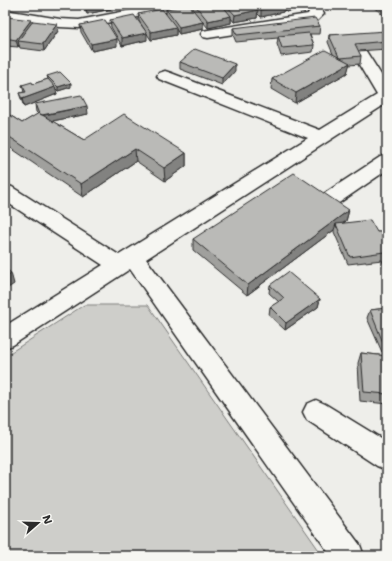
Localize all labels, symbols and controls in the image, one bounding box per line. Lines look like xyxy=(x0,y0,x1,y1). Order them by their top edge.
north arrow xyxy=(18,503,58,543)
text: N xyxy=(38,513,56,527)

